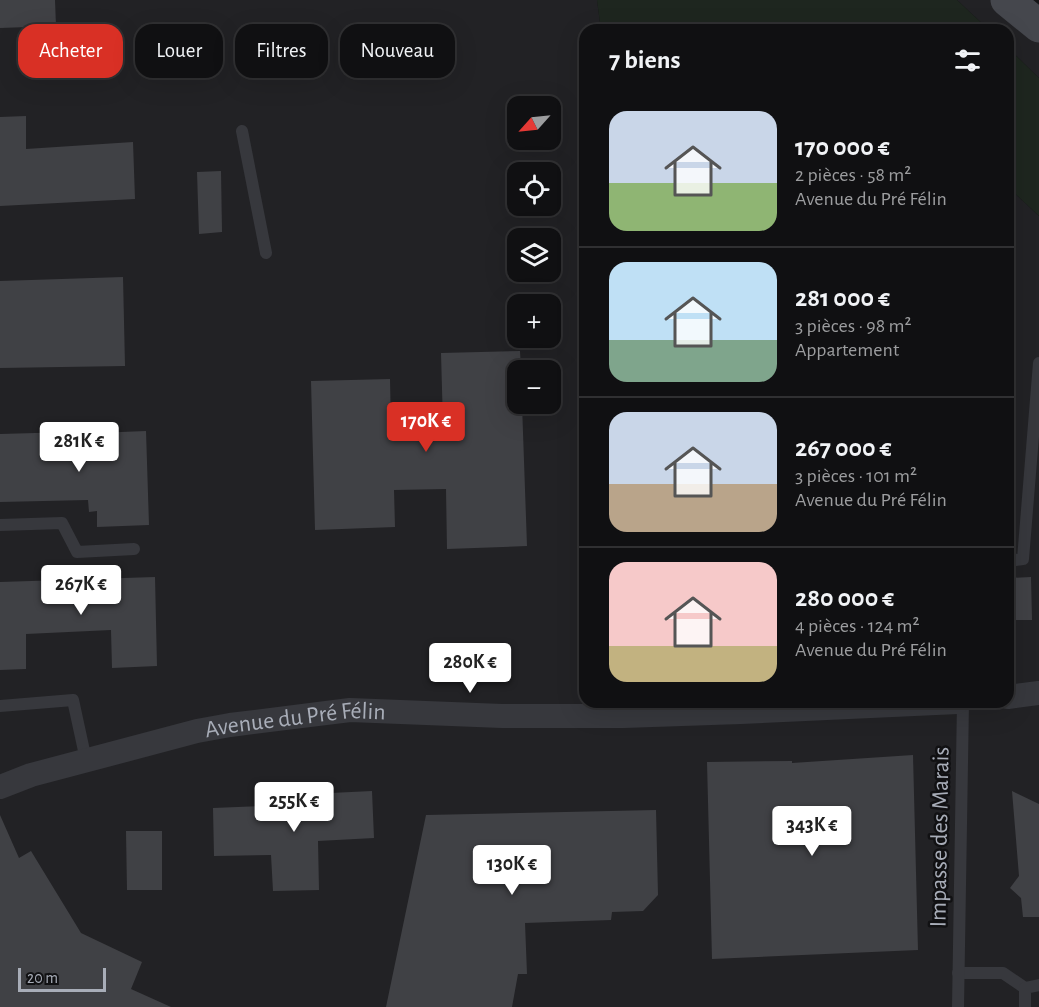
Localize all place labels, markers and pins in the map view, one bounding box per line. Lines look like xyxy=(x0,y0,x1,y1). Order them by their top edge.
pin: 170K € xyxy=(377,402,475,453)
pin: 281K € xyxy=(30,422,128,473)
pin: 267K € xyxy=(32,565,130,616)
pin: 280K € xyxy=(421,643,519,694)
pin: 255K € xyxy=(245,782,343,833)
pin: 343K € xyxy=(763,806,861,857)
pin: 130K € xyxy=(463,845,561,896)

